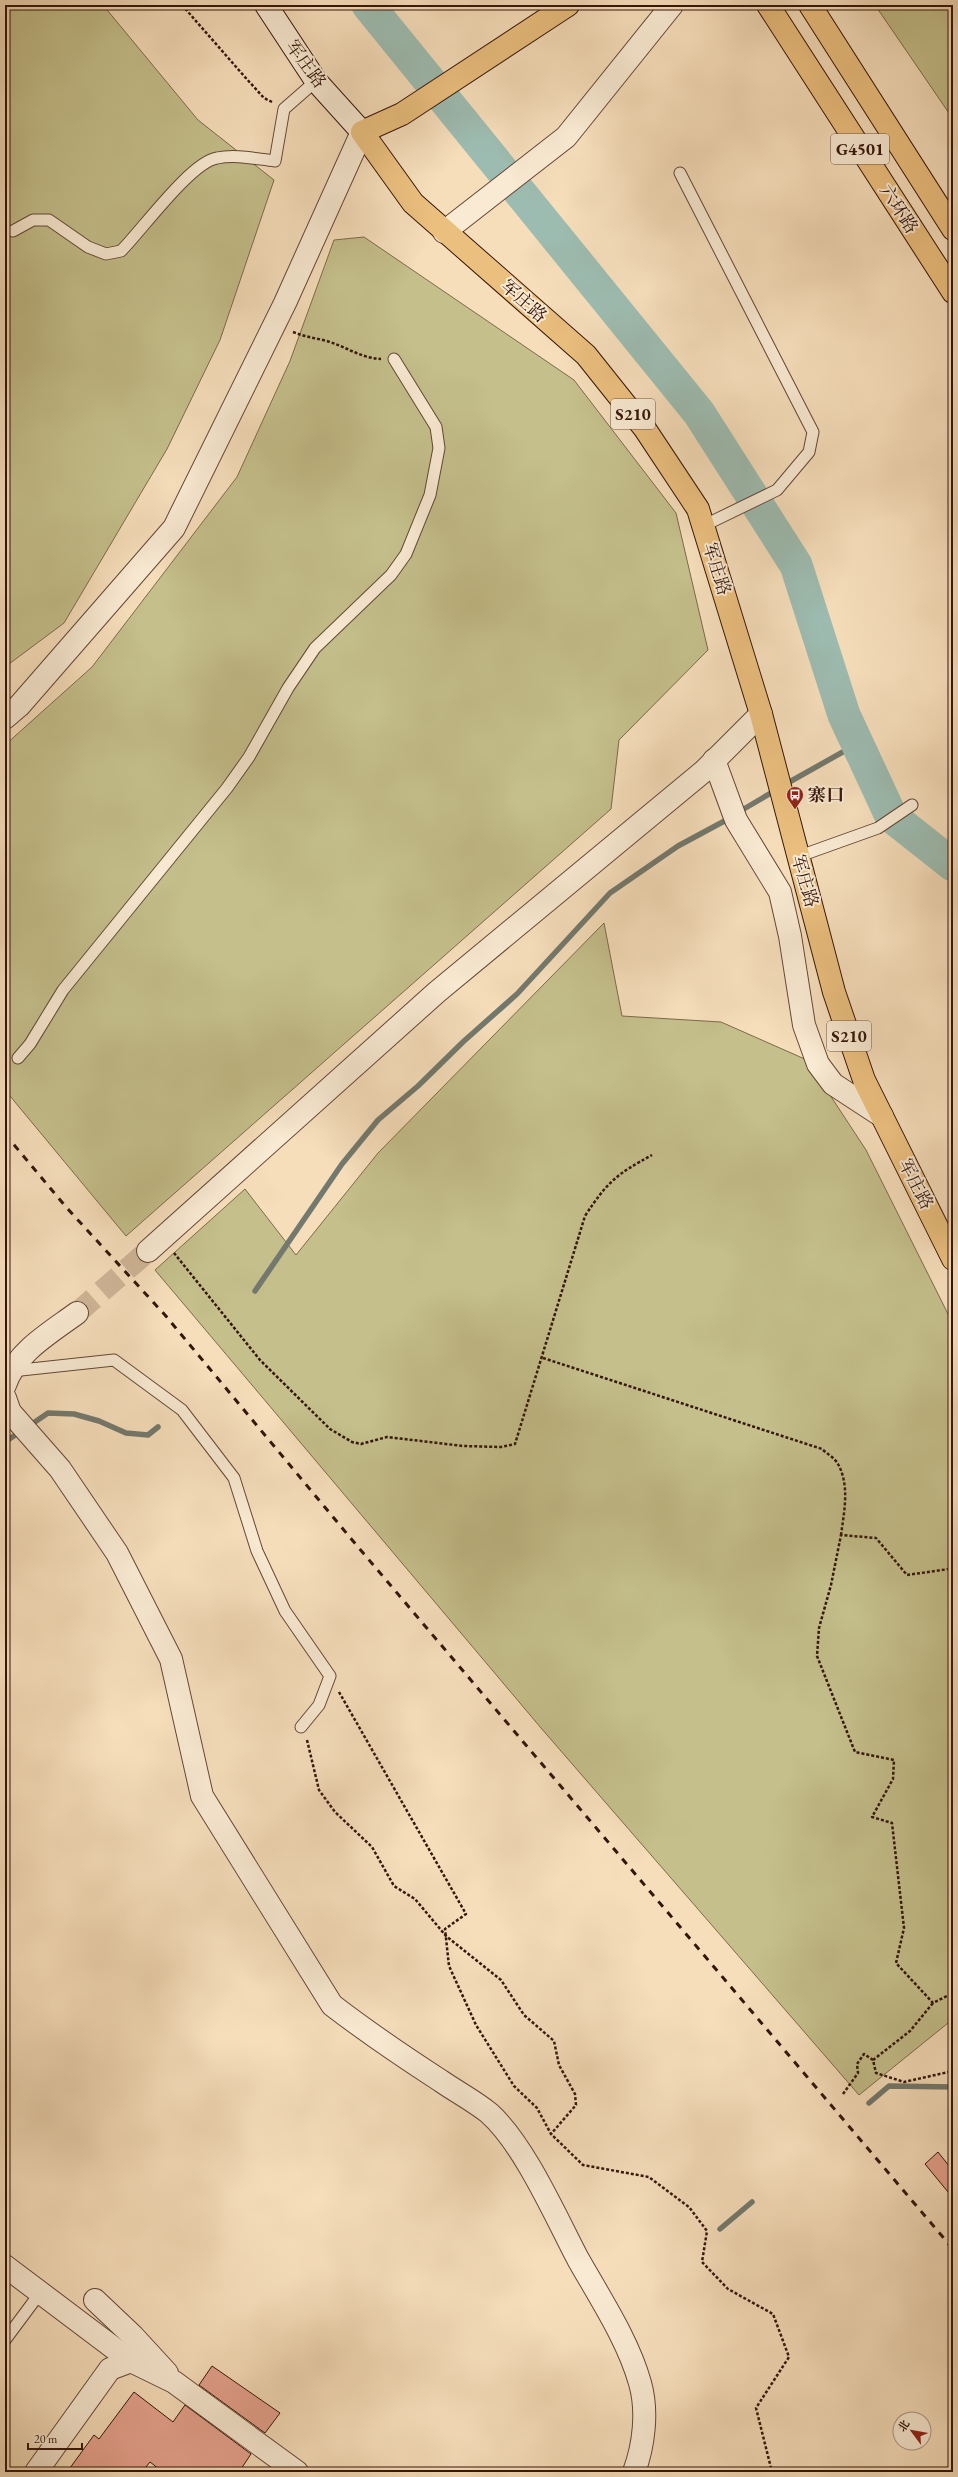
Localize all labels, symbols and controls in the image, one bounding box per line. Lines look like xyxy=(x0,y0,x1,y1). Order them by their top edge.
street label: 军庄路 xyxy=(281,35,332,92)
road number: G4501 xyxy=(831,134,889,164)
street label: 六环路 xyxy=(875,180,924,238)
street label: 军庄路 xyxy=(496,274,552,327)
road number: S210 xyxy=(611,399,655,429)
street label: 军庄路 xyxy=(699,540,736,598)
place label: 寨口 xyxy=(808,783,844,806)
bus stop icon: 寨口 xyxy=(785,785,805,810)
street label: 军庄路 xyxy=(787,852,824,910)
road number: S210 xyxy=(827,1021,871,1051)
street label: 军庄路 xyxy=(894,1154,939,1213)
north arrow xyxy=(892,2411,932,2451)
text: 北 xyxy=(895,2417,912,2434)
scale bar xyxy=(28,2425,82,2451)
text: 20 m xyxy=(34,2431,58,2447)

